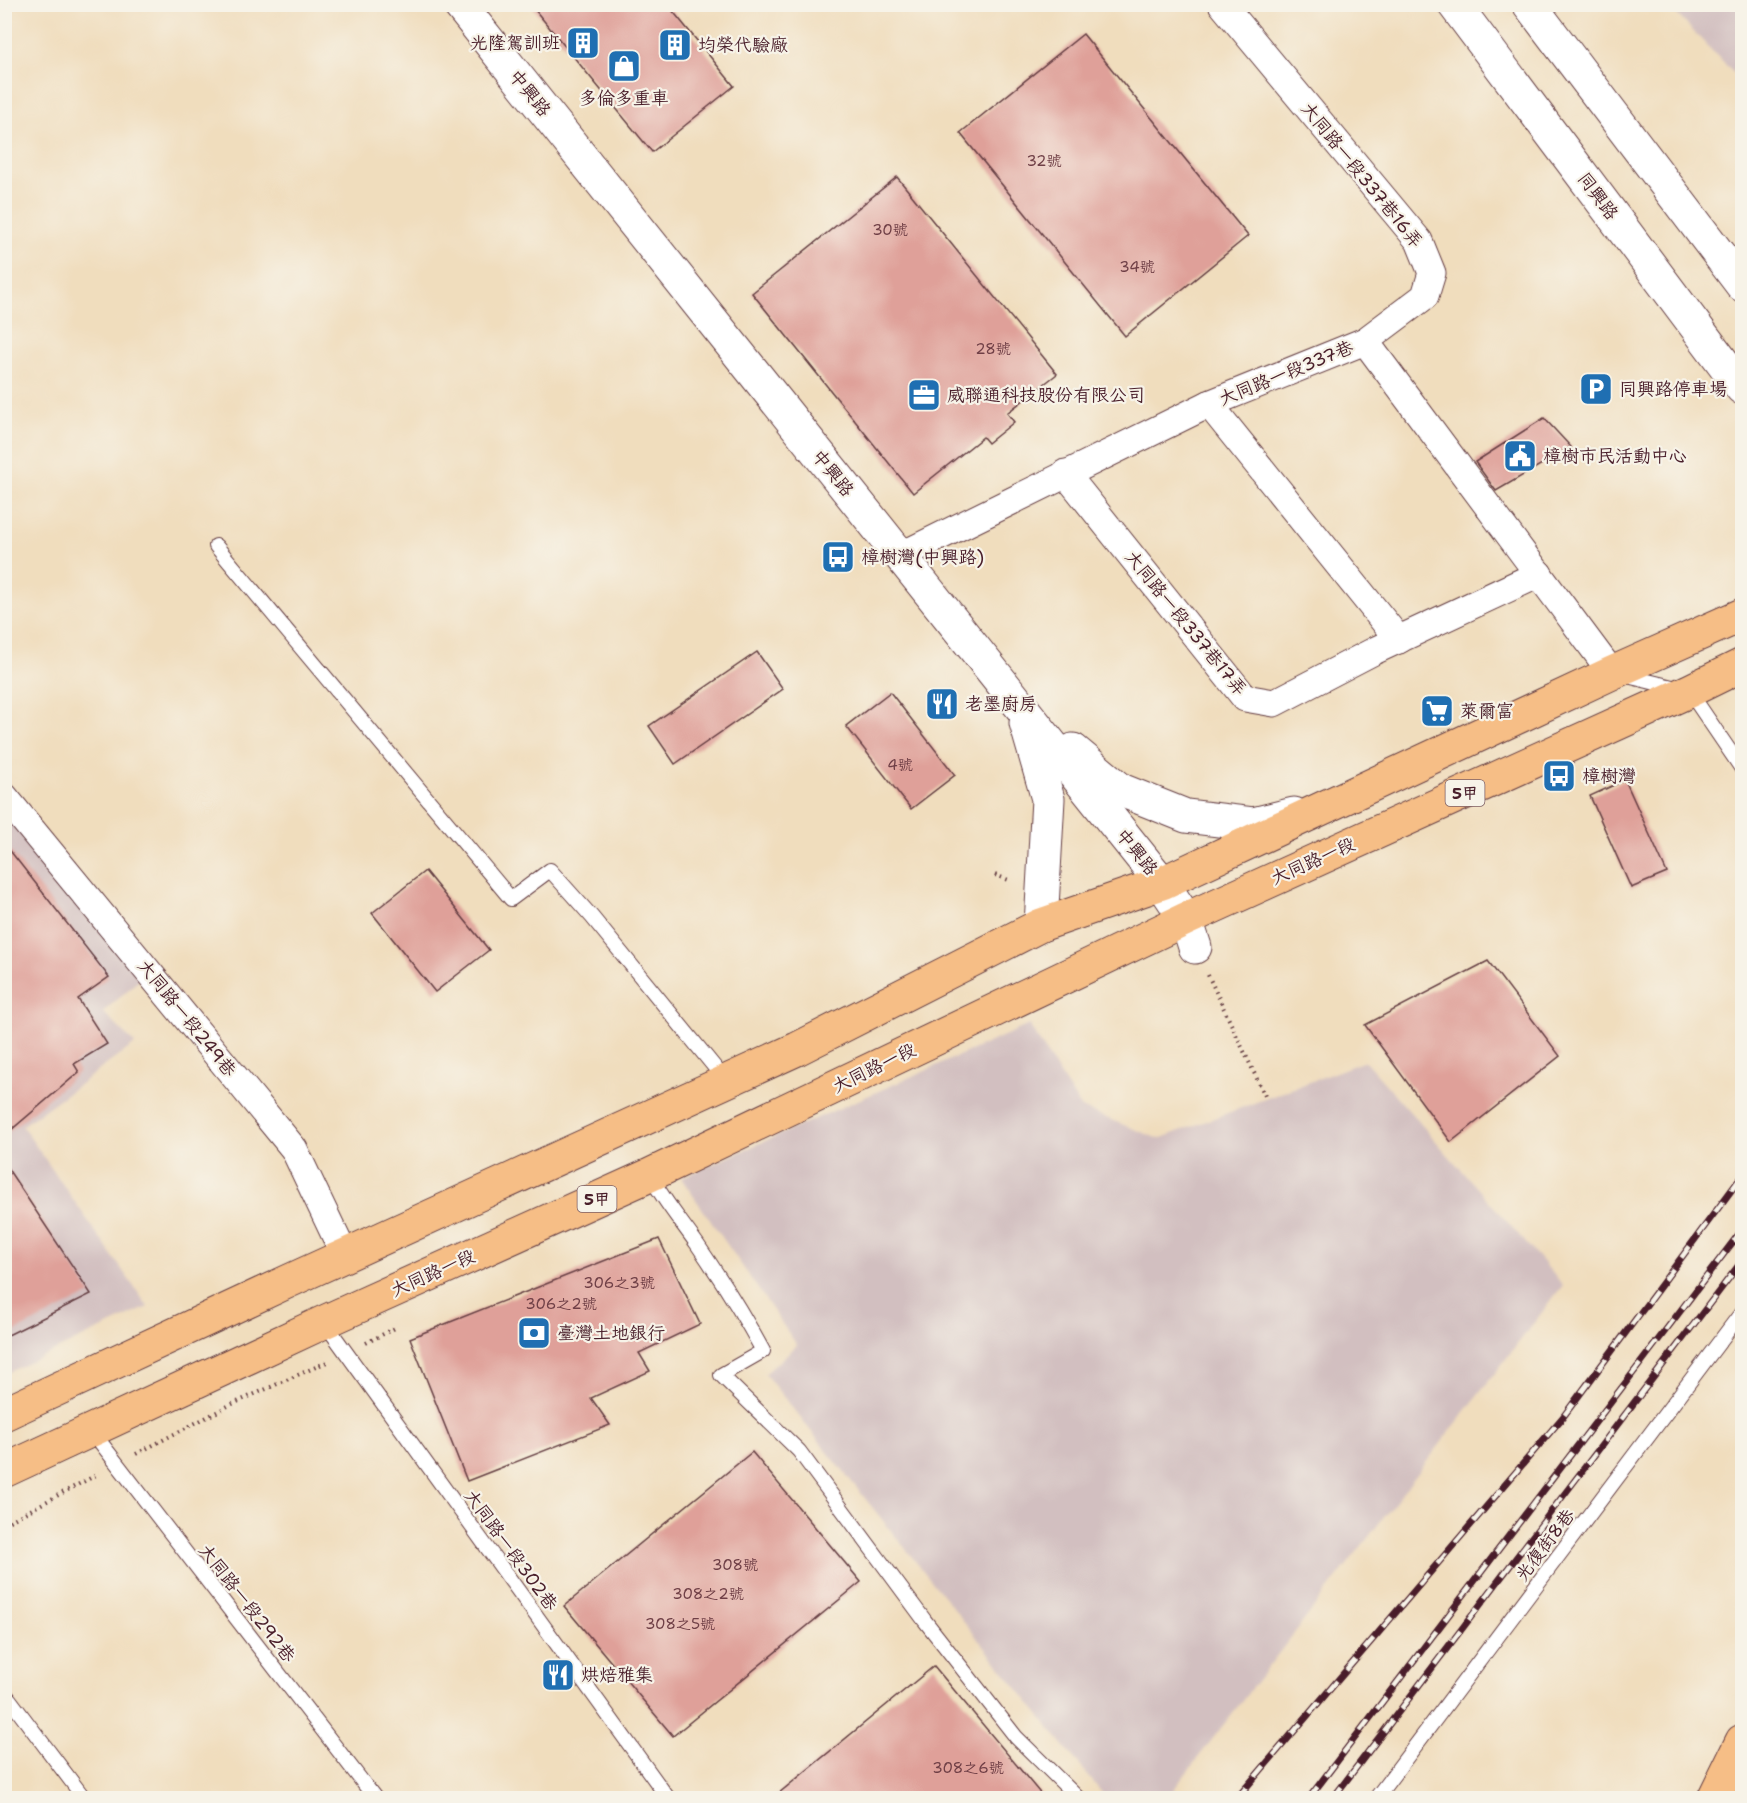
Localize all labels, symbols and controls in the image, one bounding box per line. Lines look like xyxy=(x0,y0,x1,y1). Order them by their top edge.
building icon: 光隆駕訓班 xyxy=(565,25,601,61)
building icon: 均榮代驗廠 xyxy=(657,27,693,63)
place label: 光隆駕訓班 xyxy=(470,31,560,55)
place label: 均榮代驗廠 xyxy=(698,33,788,57)
shop icon: 多倫多重車 xyxy=(606,48,642,84)
street label: 中興路 xyxy=(504,64,556,122)
place label: 多倫多重車 xyxy=(579,86,669,110)
street label: 大同路一段337巷16弄 xyxy=(1296,97,1428,253)
house number: 32號 xyxy=(1026,151,1062,171)
street label: 同興路 xyxy=(1572,167,1624,225)
house number: 30號 xyxy=(872,220,908,240)
house number: 34號 xyxy=(1119,257,1155,277)
street label: 大同路一段337巷 xyxy=(1215,335,1357,411)
house number: 28號 xyxy=(975,339,1011,359)
parking icon: 同興路停車場 xyxy=(1578,371,1614,407)
office icon: 威聯通科技股份有限公司 xyxy=(906,377,942,413)
place label: 同興路停車場 xyxy=(1619,377,1727,401)
place label: 威聯通科技股份有限公司 xyxy=(947,383,1145,407)
public building icon: 樟樹市民活動中心 xyxy=(1502,438,1538,474)
street label: 中興路 xyxy=(807,444,859,502)
place label: 樟樹市民活動中心 xyxy=(1543,444,1687,468)
bus stop icon: 樟樹灣(中興路) xyxy=(820,539,856,575)
place label: 樟樹灣(中興路) xyxy=(861,545,984,569)
street label: 大同路一段337巷17弄 xyxy=(1120,545,1252,701)
restaurant icon: 老墨廚房 xyxy=(924,686,960,722)
place label: 老墨廚房 xyxy=(965,692,1037,716)
supermarket icon: 萊爾富 xyxy=(1419,693,1455,729)
place label: 萊爾富 xyxy=(1460,699,1514,723)
house number: 4號 xyxy=(887,755,913,775)
bus stop icon: 樟樹灣 xyxy=(1541,758,1577,794)
place label: 樟樹灣 xyxy=(1582,764,1636,788)
road number: 5甲 xyxy=(1446,780,1484,806)
street label: 中興路 xyxy=(1111,823,1163,881)
street label: 大同路一段 xyxy=(1267,832,1359,890)
street label: 大同路一段249巷 xyxy=(132,955,242,1081)
street label: 大同路一段 xyxy=(828,1037,920,1099)
road number: 5甲 xyxy=(578,1186,616,1212)
street label: 大同路一段 xyxy=(387,1244,479,1302)
house number: 306之3號 xyxy=(583,1273,655,1293)
house number: 306之2號 xyxy=(525,1294,597,1314)
bank icon: 臺灣土地銀行 xyxy=(516,1315,552,1351)
place label: 臺灣土地銀行 xyxy=(557,1321,665,1345)
street label: 大同路一段302巷 xyxy=(459,1485,563,1615)
street label: 光復街8巷 xyxy=(1510,1504,1580,1586)
street label: 大同路一段292巷 xyxy=(193,1539,301,1667)
house number: 308號 xyxy=(712,1555,758,1575)
house number: 308之2號 xyxy=(672,1584,744,1604)
house number: 308之5號 xyxy=(645,1614,715,1634)
restaurant icon: 烘焙雅集 xyxy=(540,1657,576,1693)
place label: 烘焙雅集 xyxy=(581,1663,653,1687)
house number: 308之6號 xyxy=(932,1758,1004,1778)

